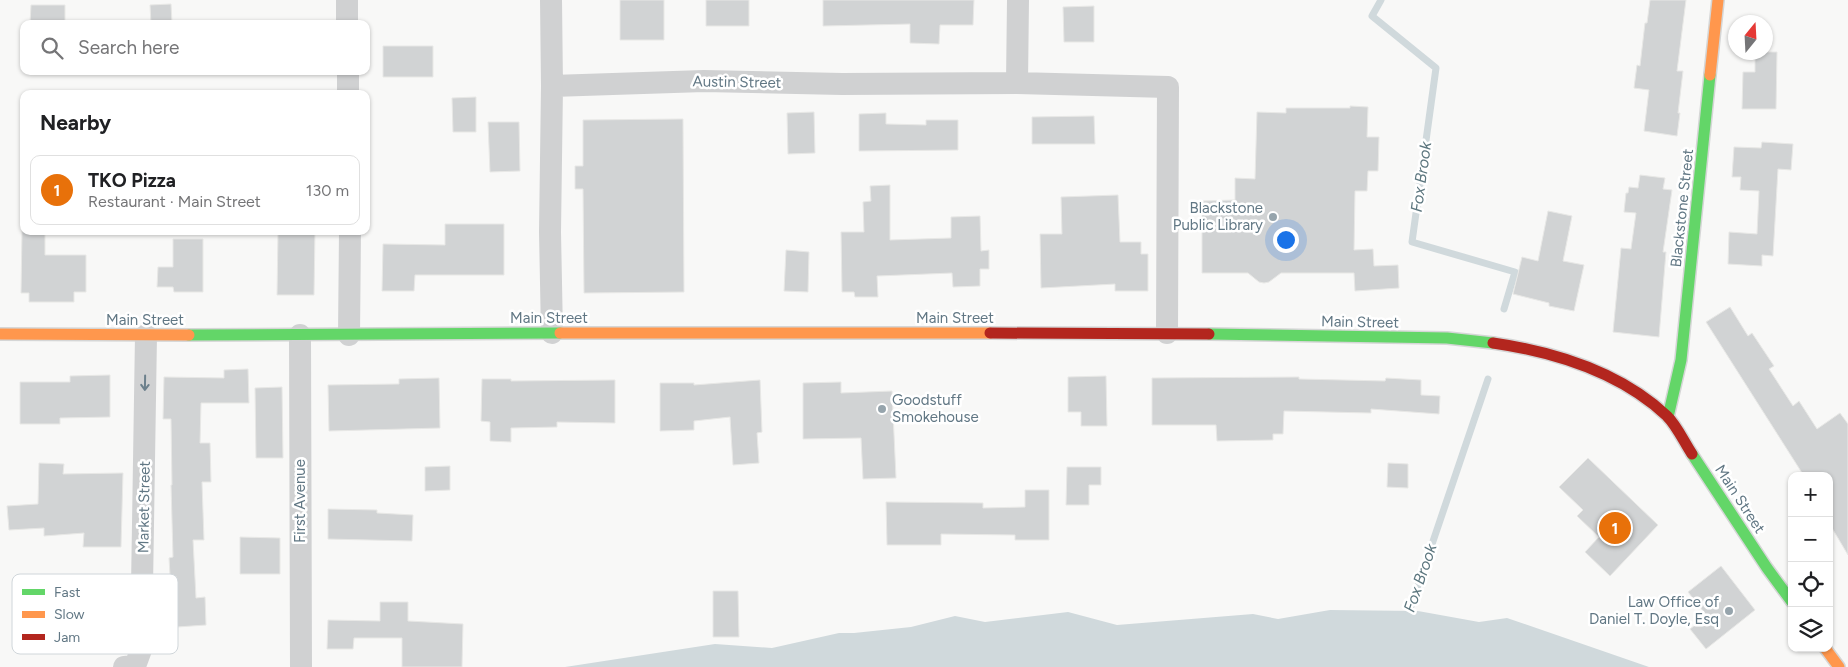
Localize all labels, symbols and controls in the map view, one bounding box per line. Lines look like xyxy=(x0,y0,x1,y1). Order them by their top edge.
north arrow xyxy=(1728,15,1773,60)
search box xyxy=(20,20,370,75)
icon: search xyxy=(38,34,66,62)
text: Search here xyxy=(78,36,180,59)
street label: Austin Street xyxy=(692,72,782,92)
text: Nearby xyxy=(40,110,111,135)
water label: Fox Brook xyxy=(1407,139,1436,213)
street label: Blackstone Street xyxy=(1667,148,1697,268)
text: TKO Pizza xyxy=(88,169,176,192)
text: 1 xyxy=(54,181,60,200)
text: 130 m xyxy=(306,181,349,200)
text: Restaurant · Main Street xyxy=(88,192,261,211)
place label: Blackstone Public Library xyxy=(1173,199,1263,234)
marker: Blackstone Public Library xyxy=(1267,211,1279,223)
your location xyxy=(1273,227,1299,253)
street label: Main Street xyxy=(510,309,588,327)
street label: Main Street xyxy=(916,309,994,327)
street label: Main Street xyxy=(106,311,184,329)
street label: Main Street xyxy=(1321,312,1399,332)
one-way arrow xyxy=(140,375,150,391)
place label: Goodstuff Smokehouse xyxy=(892,391,979,426)
marker: Goodstuff Smokehouse xyxy=(876,403,888,415)
street label: First Avenue xyxy=(291,459,309,543)
street label: Market Street xyxy=(134,460,154,553)
street label: Main Street xyxy=(1711,461,1769,537)
map controls xyxy=(1788,472,1833,652)
button: + xyxy=(1788,472,1833,517)
pin: 1 xyxy=(1599,509,1631,547)
button: − xyxy=(1788,517,1833,562)
water label: Fox Brook xyxy=(1399,540,1441,615)
button: locate xyxy=(1788,562,1833,607)
legend xyxy=(12,574,178,654)
text: Fast xyxy=(54,584,80,601)
place label: Law Office of Daniel T. Doyle, Esq xyxy=(1589,593,1719,628)
marker: Law Office of Daniel T. Doyle, Esq xyxy=(1723,605,1735,617)
text: Slow xyxy=(54,606,85,623)
button: layers xyxy=(1788,607,1833,652)
text: Jam xyxy=(54,629,80,646)

